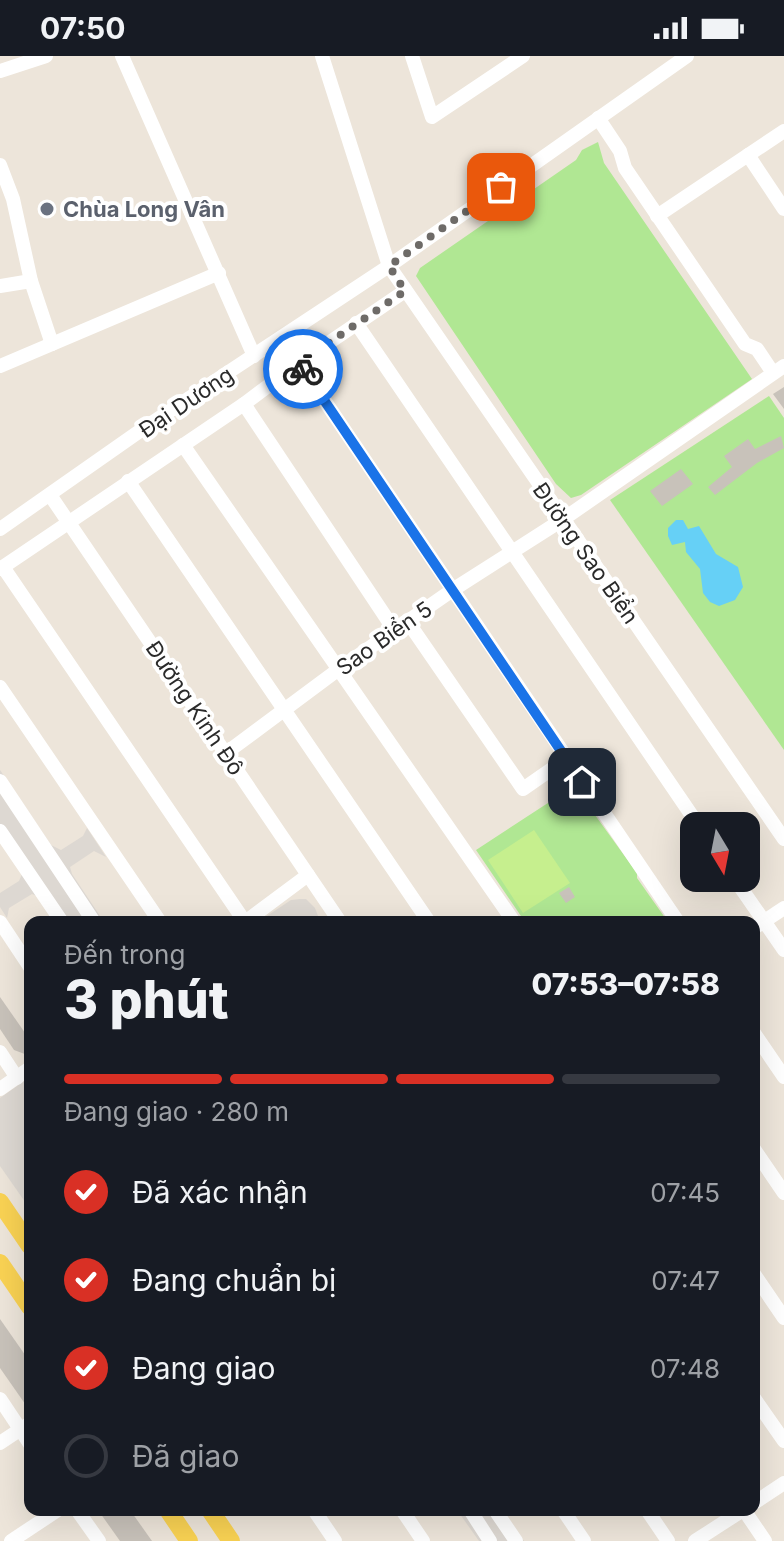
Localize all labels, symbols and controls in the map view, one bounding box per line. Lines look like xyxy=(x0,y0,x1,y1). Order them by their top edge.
text: 07:50 xyxy=(40,10,126,46)
pin xyxy=(467,153,535,221)
icon: bag xyxy=(479,165,523,209)
place label: Chùa Long Vân xyxy=(63,196,225,222)
marker: Chùa Long Vân xyxy=(38,200,56,218)
courier xyxy=(263,329,343,409)
icon: bike xyxy=(281,347,325,391)
street label: Đại Dương xyxy=(134,361,238,443)
street label: Đường Sao Biển xyxy=(528,478,644,628)
street label: Sao Biển 5 xyxy=(331,596,437,680)
street label: Đường Kinh Đô xyxy=(141,636,249,780)
pin xyxy=(548,748,616,816)
icon: home xyxy=(560,760,604,804)
north arrow xyxy=(680,812,760,892)
map controls xyxy=(680,812,760,892)
text: Đến trong xyxy=(64,939,185,970)
text: 07:53–07:58 xyxy=(532,966,720,1002)
text: 3 phút xyxy=(64,968,229,1031)
text: Đang giao · 280 m xyxy=(64,1096,289,1127)
icon: check xyxy=(64,1170,108,1214)
text: Đã xác nhận xyxy=(132,1174,308,1210)
text: 07:45 xyxy=(650,1177,720,1208)
icon: check xyxy=(64,1258,108,1302)
text: Đang chuẩn bị xyxy=(132,1262,336,1298)
text: 07:47 xyxy=(651,1265,720,1296)
icon: check xyxy=(64,1346,108,1390)
text: Đang giao xyxy=(132,1350,276,1386)
text: 07:48 xyxy=(650,1353,720,1384)
text: Đã giao xyxy=(132,1438,239,1474)

